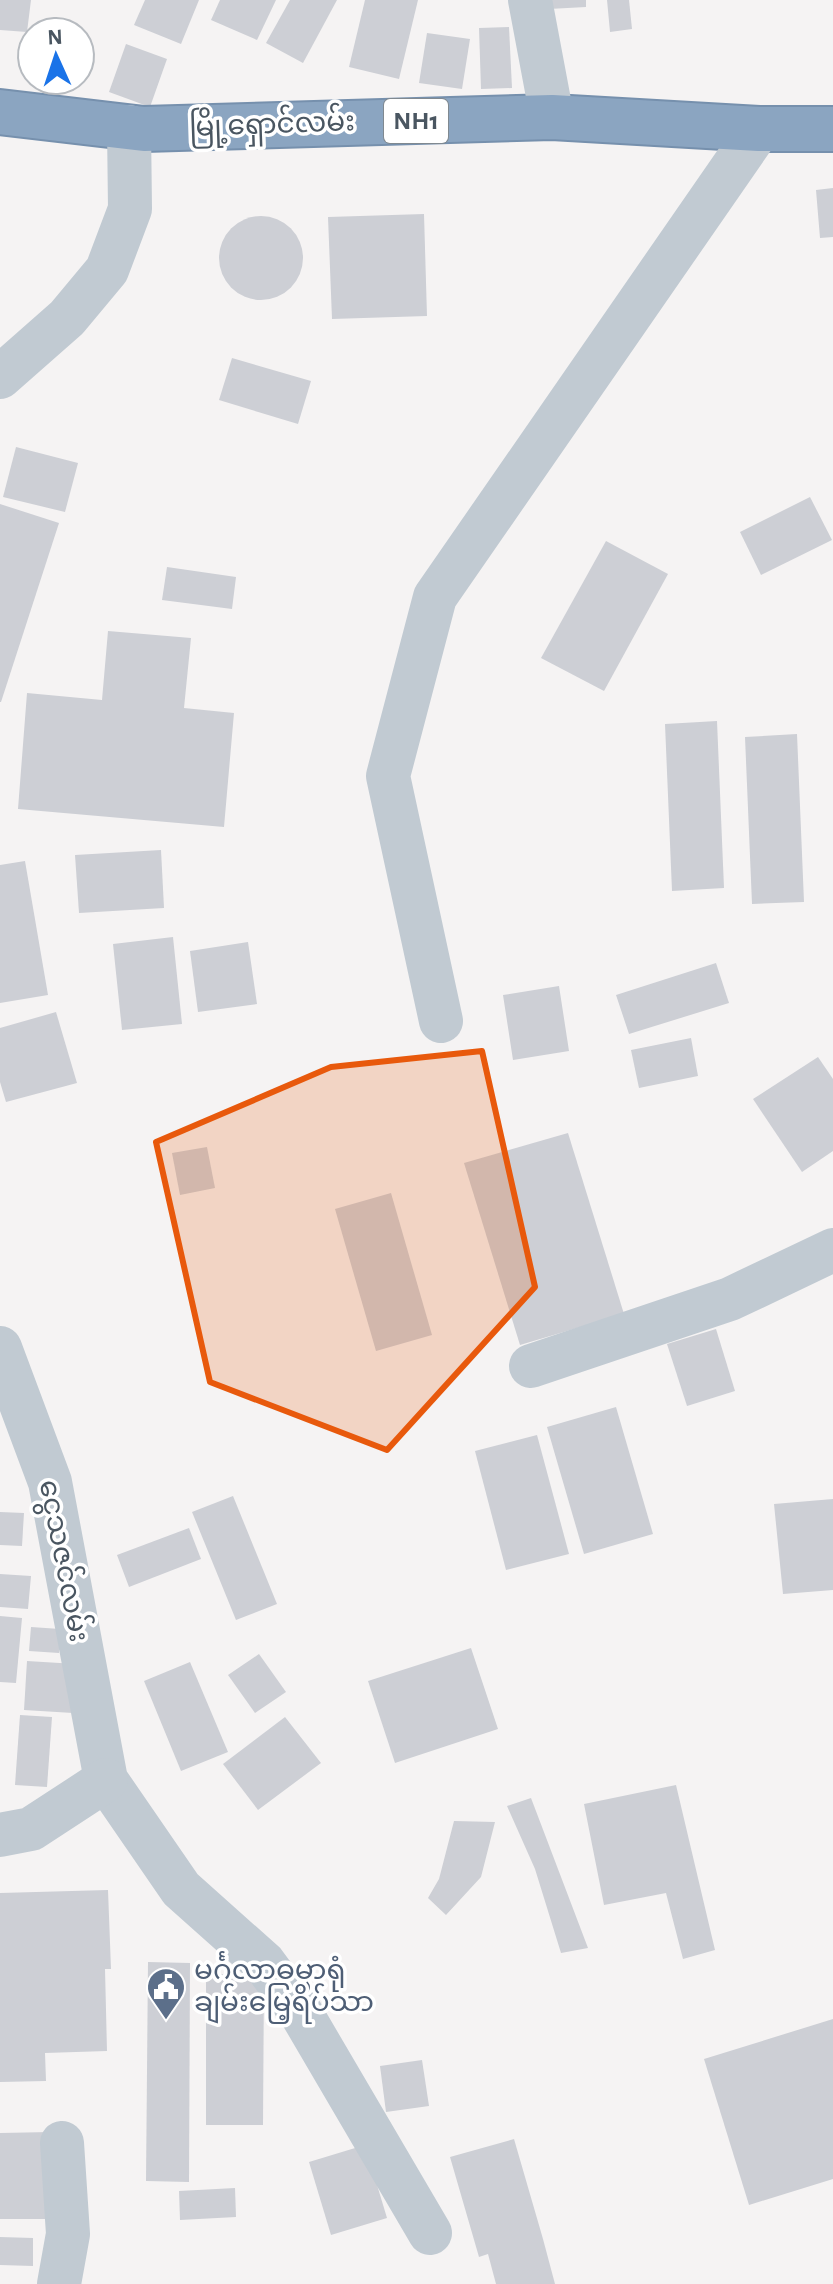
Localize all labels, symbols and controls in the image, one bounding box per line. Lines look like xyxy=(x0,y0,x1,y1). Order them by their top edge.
north arrow xyxy=(16,16,96,96)
text: N xyxy=(47,26,63,48)
road number: NH1 xyxy=(384,99,448,143)
street label: မြို့ရှောင်လမ်း xyxy=(188,102,356,149)
street label: ငွေသဇင်လမ်း xyxy=(28,1476,98,1646)
place label: မင်္ဂလာဓမ္မာရုံ ချမ်းမြေ့ရိပ်သာ xyxy=(194,1951,374,2024)
public building icon: မင်္ဂလာဓမ္မာရုံ ချမ်းမြေ့ရိပ်သာ xyxy=(145,1966,187,2021)

